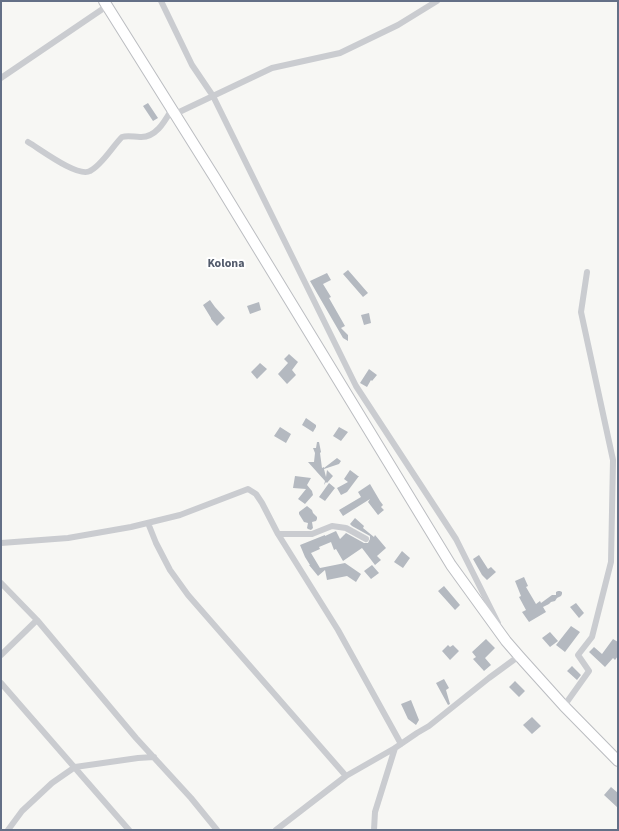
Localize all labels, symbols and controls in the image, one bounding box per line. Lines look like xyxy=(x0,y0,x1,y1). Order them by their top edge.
district label: Kolona xyxy=(207,257,245,271)

